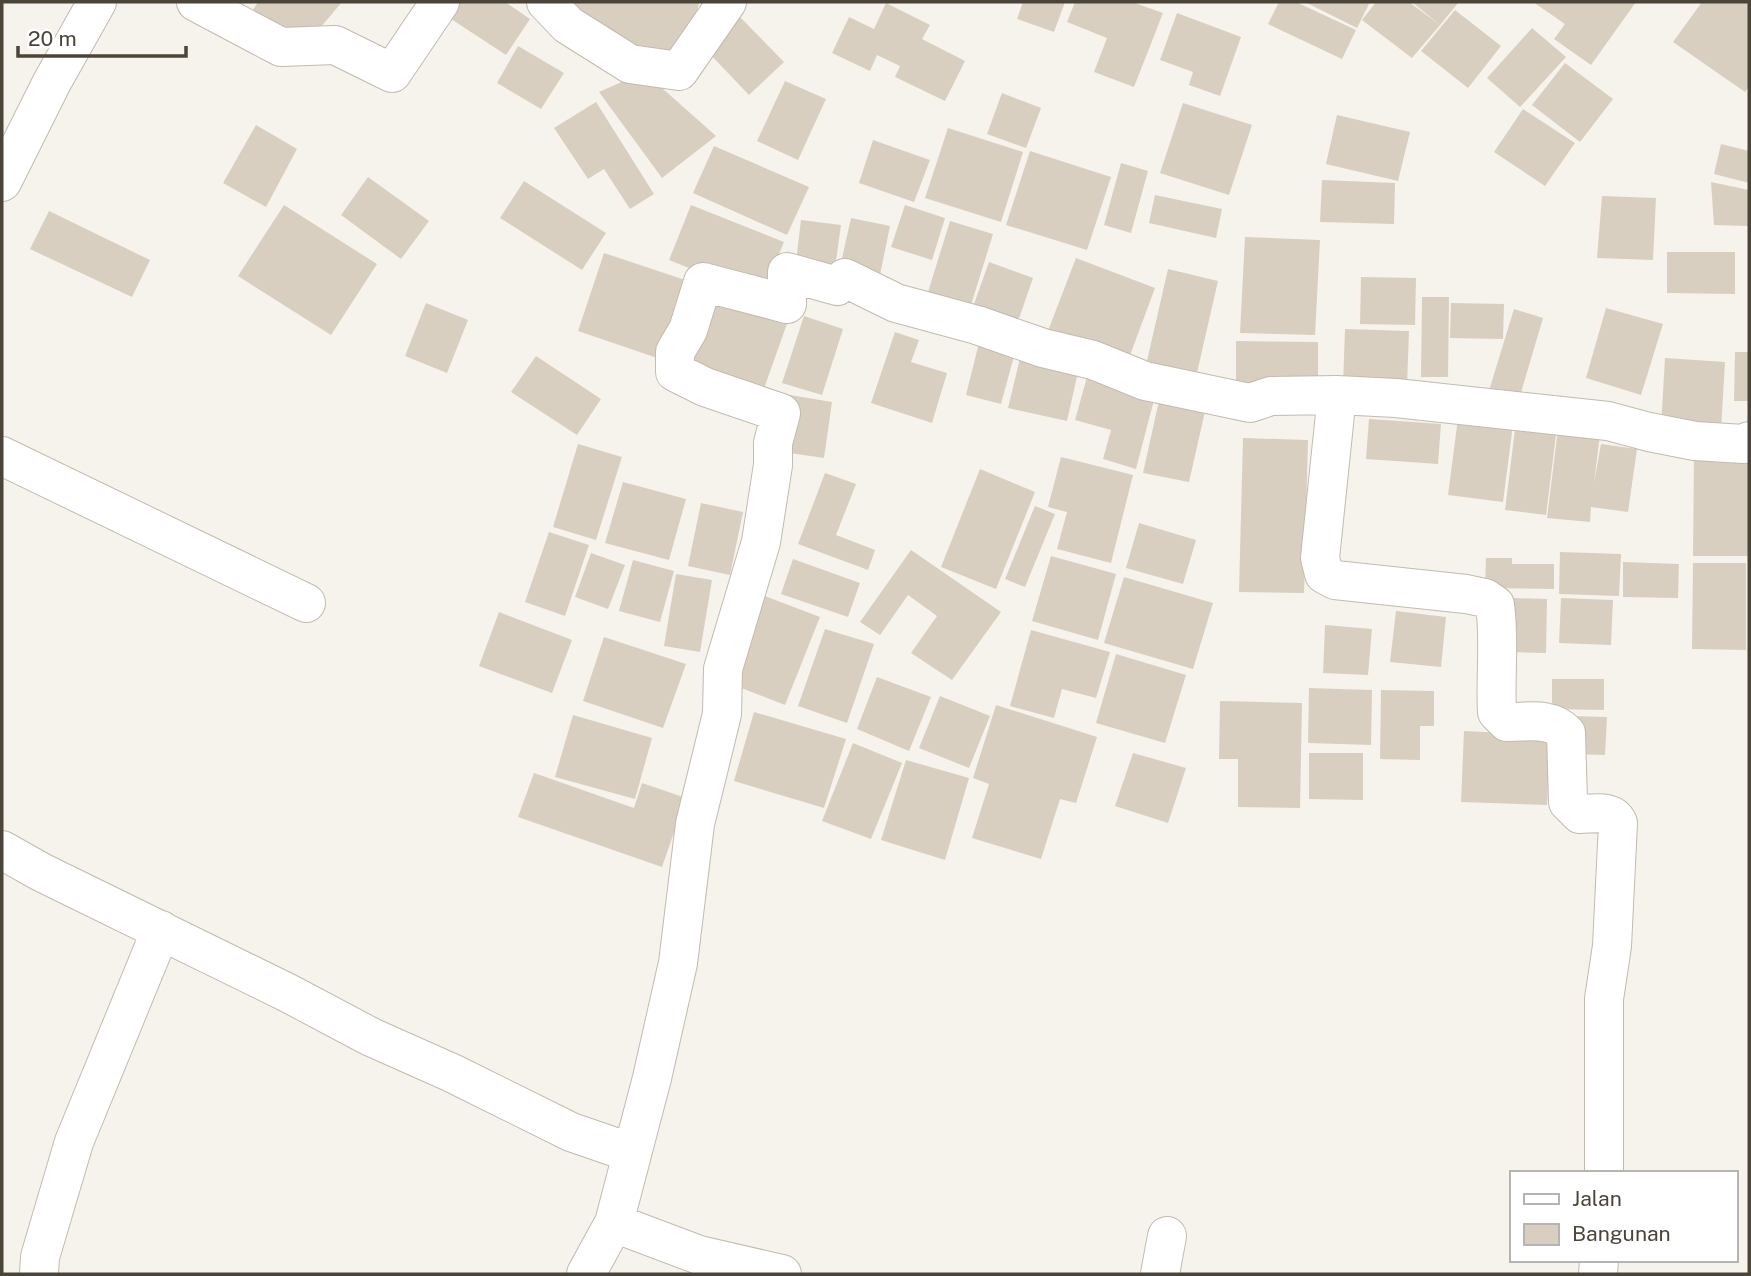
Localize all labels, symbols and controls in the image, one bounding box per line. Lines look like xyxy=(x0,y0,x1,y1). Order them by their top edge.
scale bar xyxy=(18,14,186,58)
text: 20 m xyxy=(28,26,77,51)
legend xyxy=(1510,1171,1737,1262)
text: Jalan xyxy=(1572,1186,1622,1211)
text: Bangunan xyxy=(1572,1221,1671,1246)

